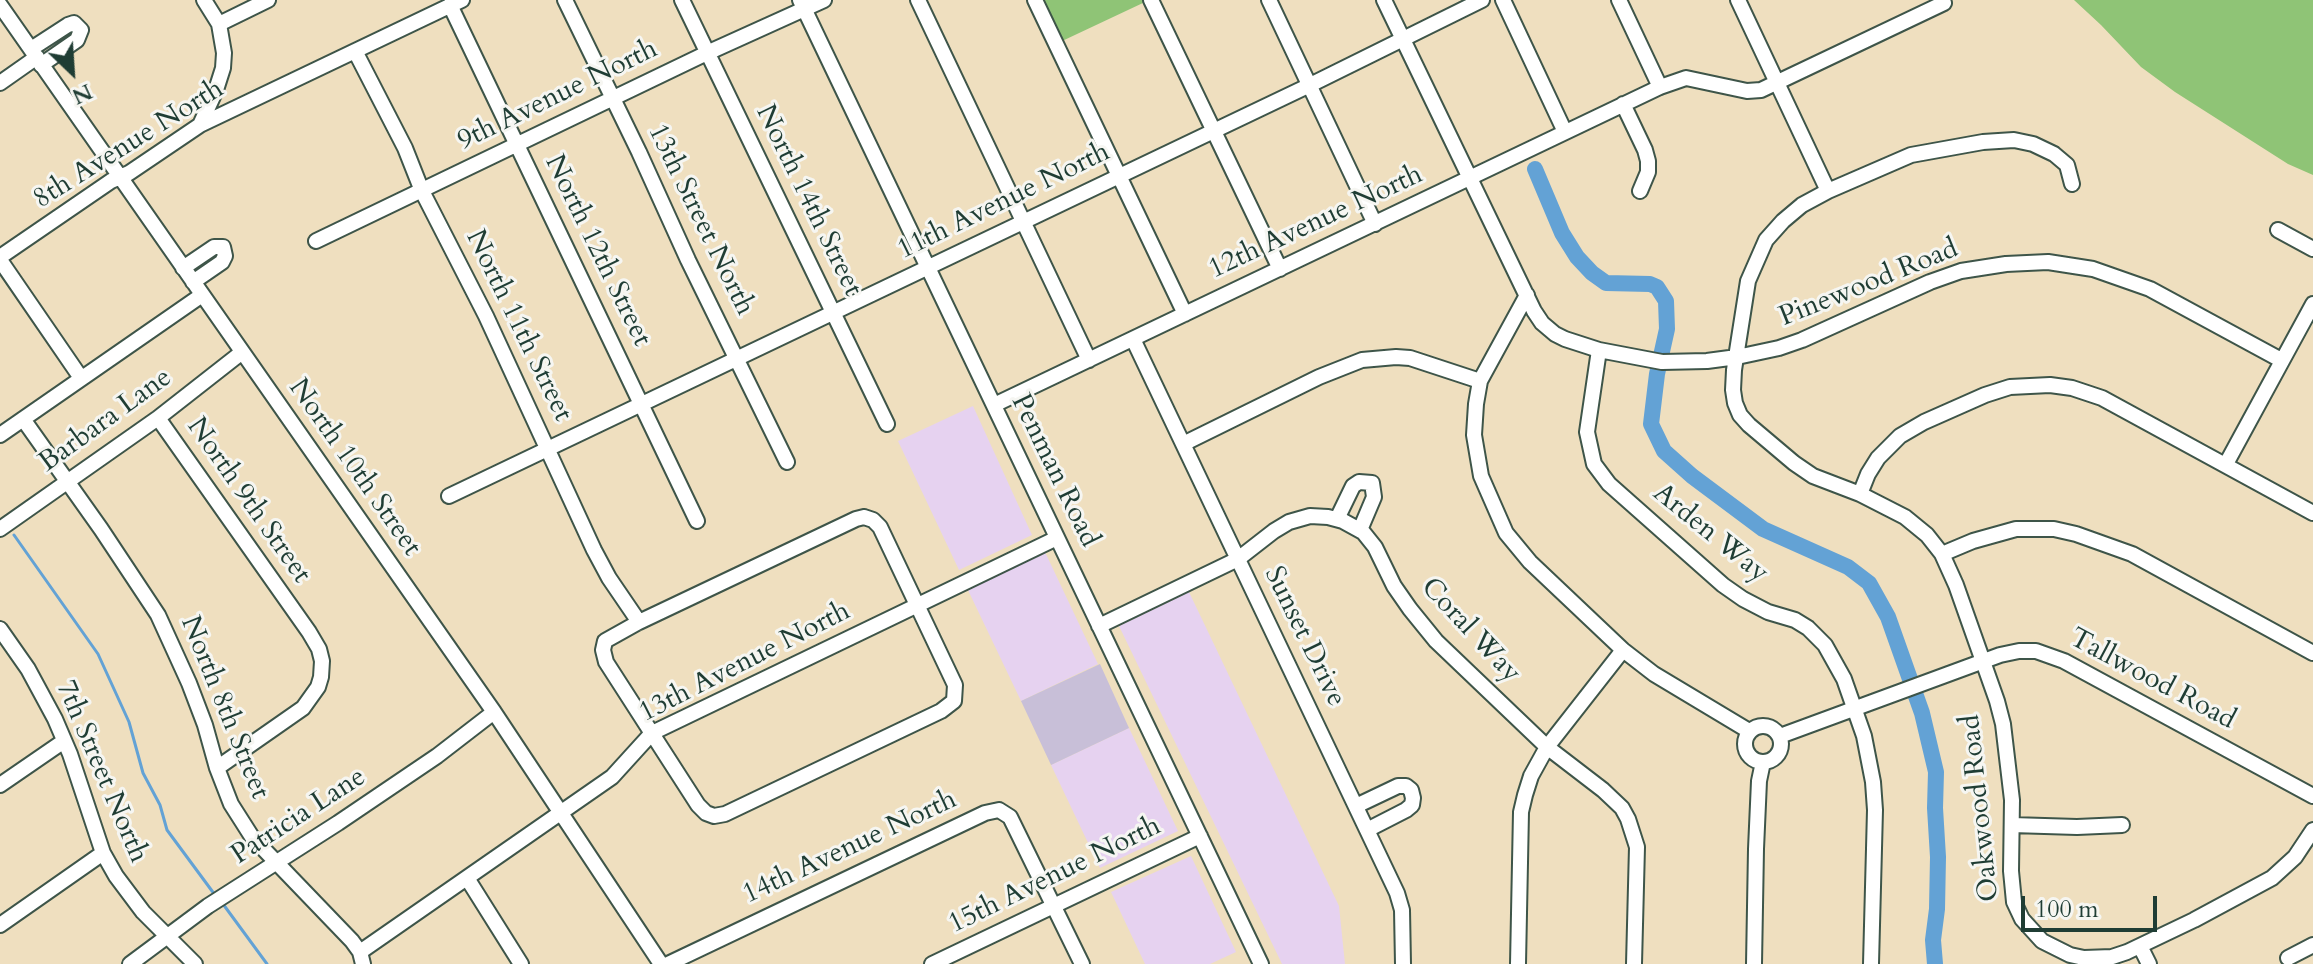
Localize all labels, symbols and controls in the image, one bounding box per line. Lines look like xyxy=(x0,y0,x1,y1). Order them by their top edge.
north arrow xyxy=(32,32,112,112)
street label: 9th Avenue North xyxy=(453,33,663,159)
street label: 8th Avenue North xyxy=(28,73,230,217)
street label: North 14th Street xyxy=(747,100,869,302)
street label: 13th Street North xyxy=(639,119,761,321)
street label: 11th Avenue North xyxy=(892,136,1116,268)
street label: North 12th Street xyxy=(536,150,658,352)
street label: 12th Avenue North xyxy=(1204,159,1428,287)
street label: North 11th Street xyxy=(457,225,579,427)
street label: Pinewood Road xyxy=(1775,233,1963,335)
street label: Barbara Lane xyxy=(33,362,179,480)
street label: North 10th Street xyxy=(280,373,428,563)
street label: Penman Road xyxy=(1003,389,1105,553)
street label: North 9th Street xyxy=(178,412,318,590)
street label: Arden Way xyxy=(1645,477,1775,591)
street label: Sunset Drive xyxy=(1256,562,1352,712)
street label: Coral Way xyxy=(1413,572,1527,690)
street label: 13th Avenue North xyxy=(634,595,856,731)
street label: North 8th Street xyxy=(172,612,276,804)
street label: Tallwood Road xyxy=(2063,622,2241,738)
street label: 7th Street North xyxy=(48,676,154,868)
street label: Oakwood Road xyxy=(1954,713,2008,903)
street label: Patricia Lane xyxy=(225,761,373,873)
street label: 14th Avenue North xyxy=(738,784,962,912)
street label: 15th Avenue North xyxy=(943,810,1167,942)
scale bar xyxy=(2025,880,2161,930)
text: 100 m xyxy=(2035,893,2099,926)

